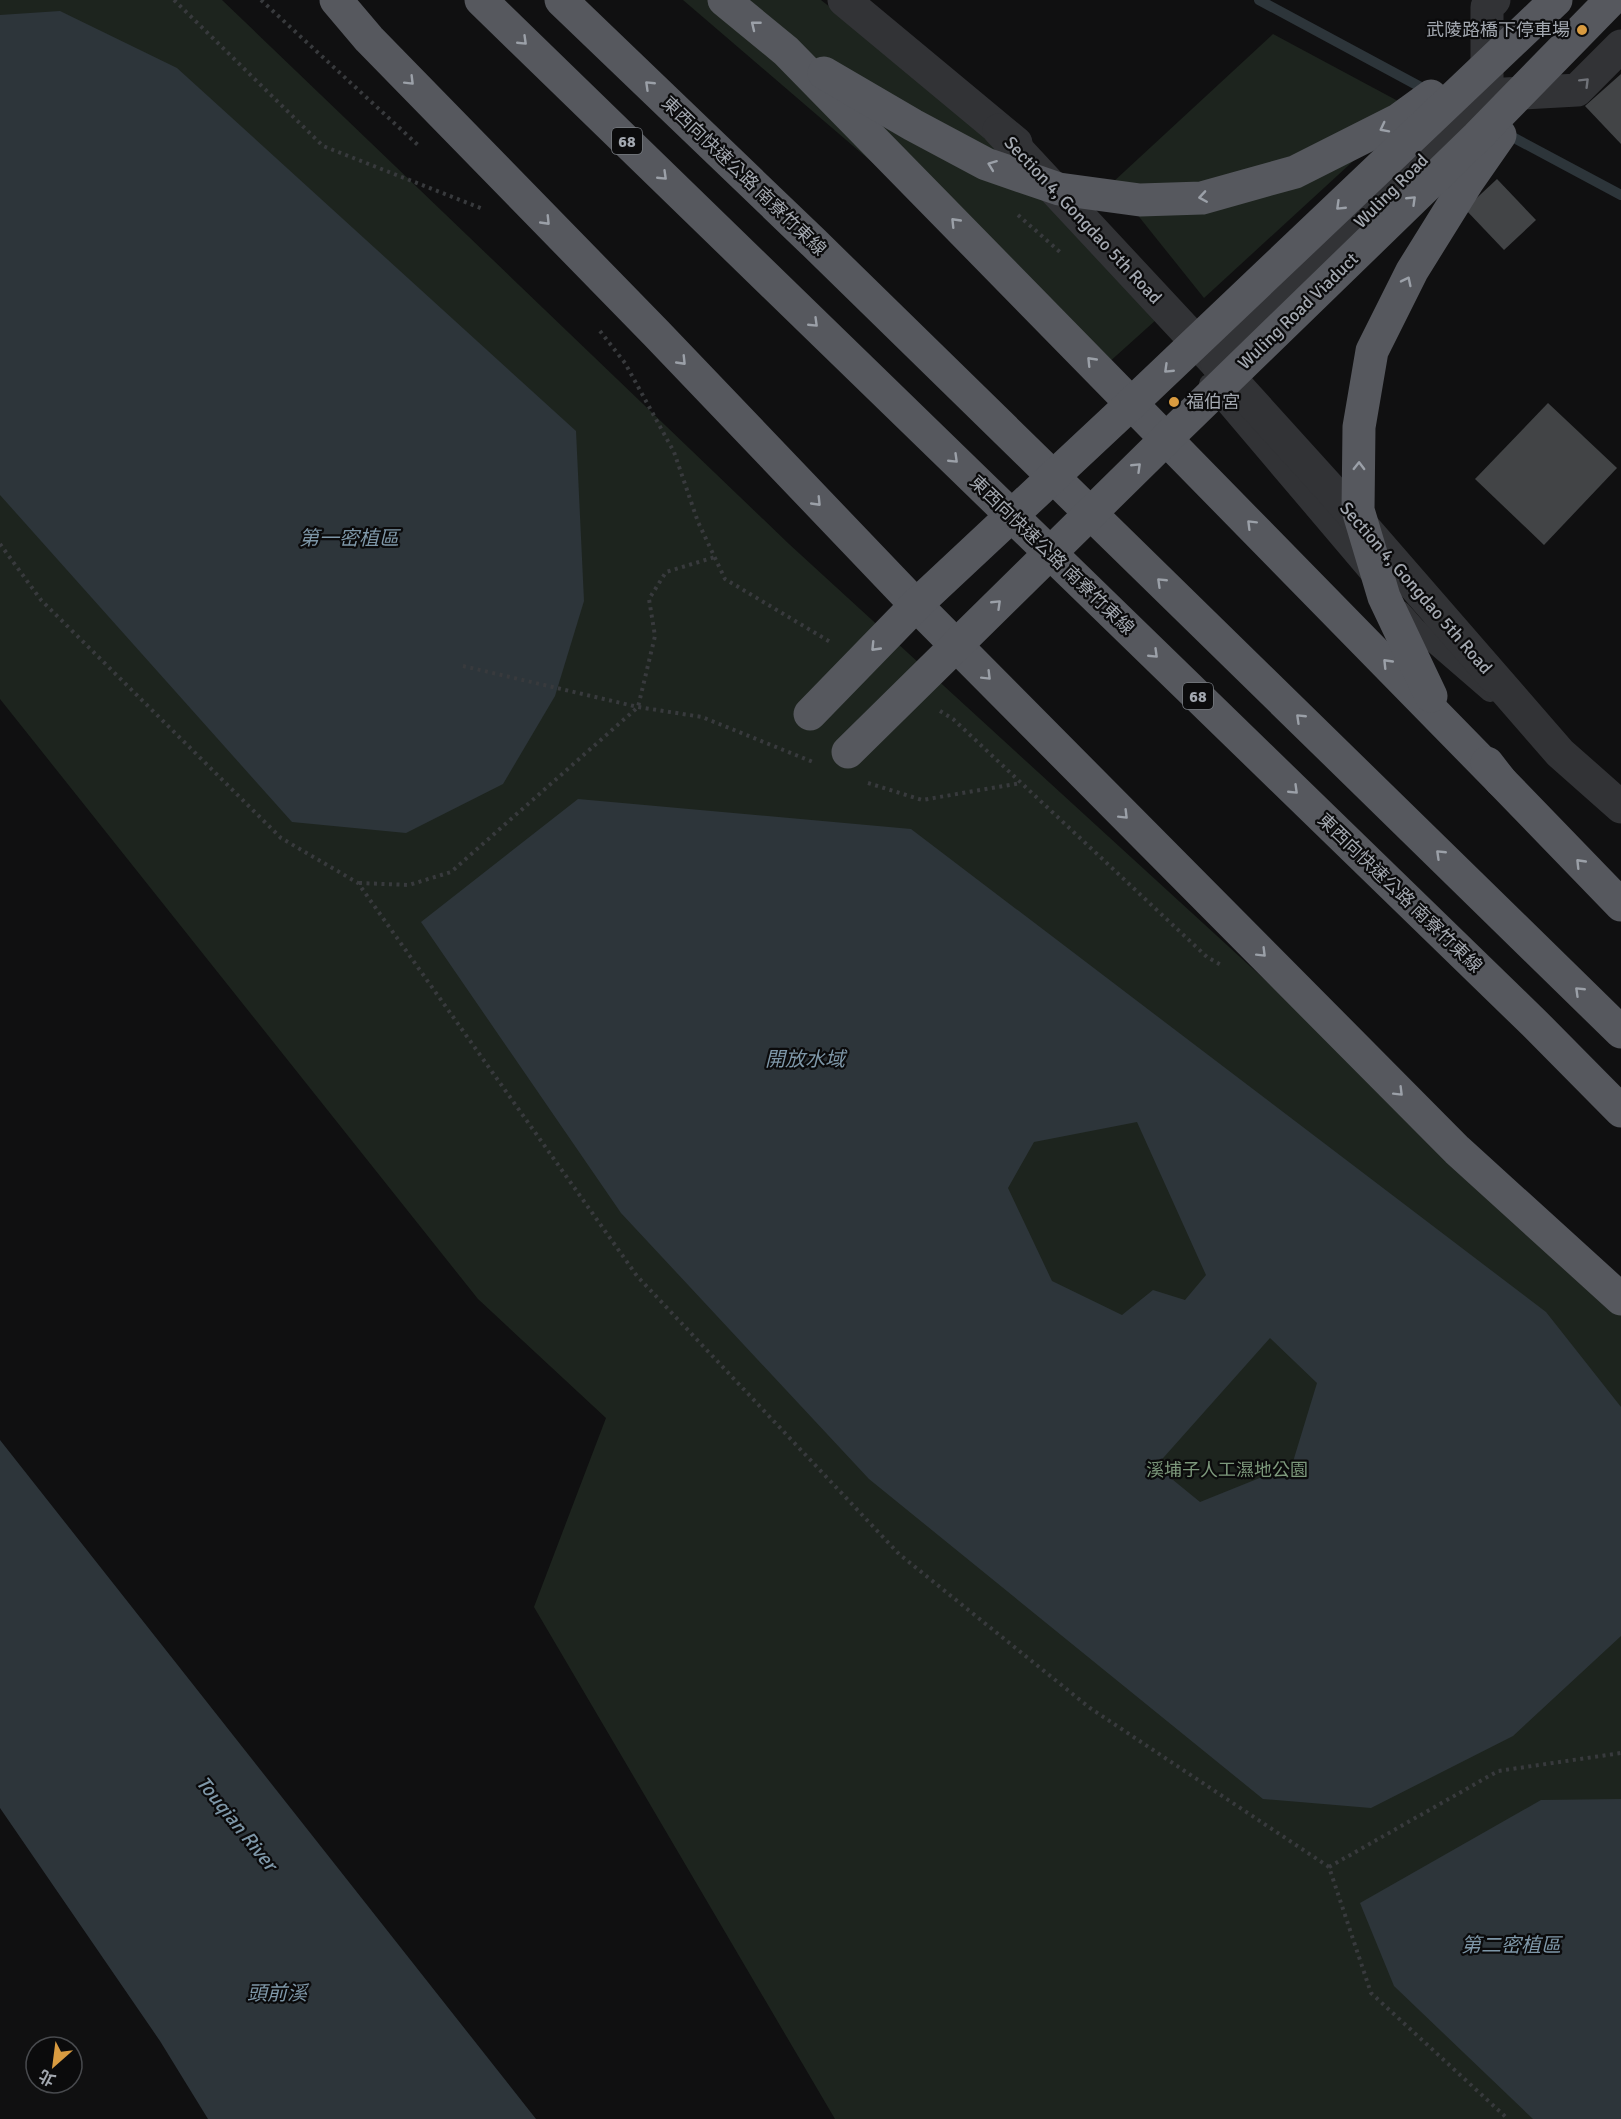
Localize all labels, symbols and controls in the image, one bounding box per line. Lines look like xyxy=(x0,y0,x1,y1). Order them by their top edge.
place label: 武陵路橋下停車場 xyxy=(1426,19,1570,41)
one-way arrow xyxy=(751,22,762,33)
marker: 武陵路橋下停車場 xyxy=(1575,23,1589,37)
one-way arrow xyxy=(515,33,526,44)
one-way arrow xyxy=(403,75,414,85)
one-way arrow xyxy=(1577,79,1588,90)
one-way arrow xyxy=(646,81,656,92)
street label: 東西向快速公路 南寮竹東線 xyxy=(657,92,831,260)
one-way arrow xyxy=(1379,120,1390,132)
road number: 68 xyxy=(612,128,642,154)
street label: Section 4, Gongdao 5th Road xyxy=(1000,132,1166,308)
street label: Wuling Road xyxy=(1349,149,1433,233)
one-way arrow xyxy=(987,160,998,173)
one-way arrow xyxy=(655,169,666,180)
one-way arrow xyxy=(1198,190,1208,202)
one-way arrow xyxy=(1406,196,1416,207)
one-way arrow xyxy=(1336,199,1346,210)
one-way arrow xyxy=(539,213,550,224)
one-way arrow xyxy=(951,219,962,230)
street label: Wuling Road Viaduct xyxy=(1233,248,1363,374)
one-way arrow xyxy=(1400,276,1411,287)
one-way arrow xyxy=(807,316,818,327)
one-way arrow xyxy=(675,354,686,364)
one-way arrow xyxy=(1088,358,1099,369)
one-way arrow xyxy=(1164,362,1175,373)
place label: 福伯宮 xyxy=(1186,391,1240,413)
marker: 福伯宮 xyxy=(1167,395,1181,409)
one-way arrow xyxy=(947,452,958,463)
one-way arrow xyxy=(1353,462,1365,471)
one-way arrow xyxy=(1129,464,1140,475)
street label: 東西向快速公路 南寮竹東線 xyxy=(965,471,1139,639)
one-way arrow xyxy=(810,495,821,505)
street label: Section 4, Gongdao 5th Road xyxy=(1335,497,1497,679)
one-way arrow xyxy=(1247,521,1258,531)
water label: 第一密植區 xyxy=(299,526,402,551)
one-way arrow xyxy=(1157,578,1167,589)
one-way arrow xyxy=(991,600,1001,611)
one-way arrow xyxy=(872,639,883,650)
one-way arrow xyxy=(1148,647,1158,658)
one-way arrow xyxy=(1384,660,1395,671)
one-way arrow xyxy=(980,670,991,680)
road number: 68 xyxy=(1183,683,1213,709)
one-way arrow xyxy=(1297,715,1308,726)
one-way arrow xyxy=(1287,783,1297,794)
one-way arrow xyxy=(1117,807,1128,818)
street label: 東西向快速公路 南寮竹東線 xyxy=(1313,809,1487,977)
one-way arrow xyxy=(1436,851,1447,862)
one-way arrow xyxy=(1577,859,1588,870)
one-way arrow xyxy=(1254,946,1265,957)
one-way arrow xyxy=(1576,987,1587,998)
water label: 開放水域 xyxy=(765,1047,848,1072)
one-way arrow xyxy=(1392,1085,1403,1095)
park label: 溪埔子人工濕地公園 xyxy=(1146,1459,1308,1481)
water label: Touqian River xyxy=(191,1771,284,1878)
water label: 第二密植區 xyxy=(1461,1933,1564,1958)
water label: 頭前溪 xyxy=(247,1981,310,2006)
north arrow xyxy=(24,2035,84,2095)
text: 北 xyxy=(36,2065,59,2090)

